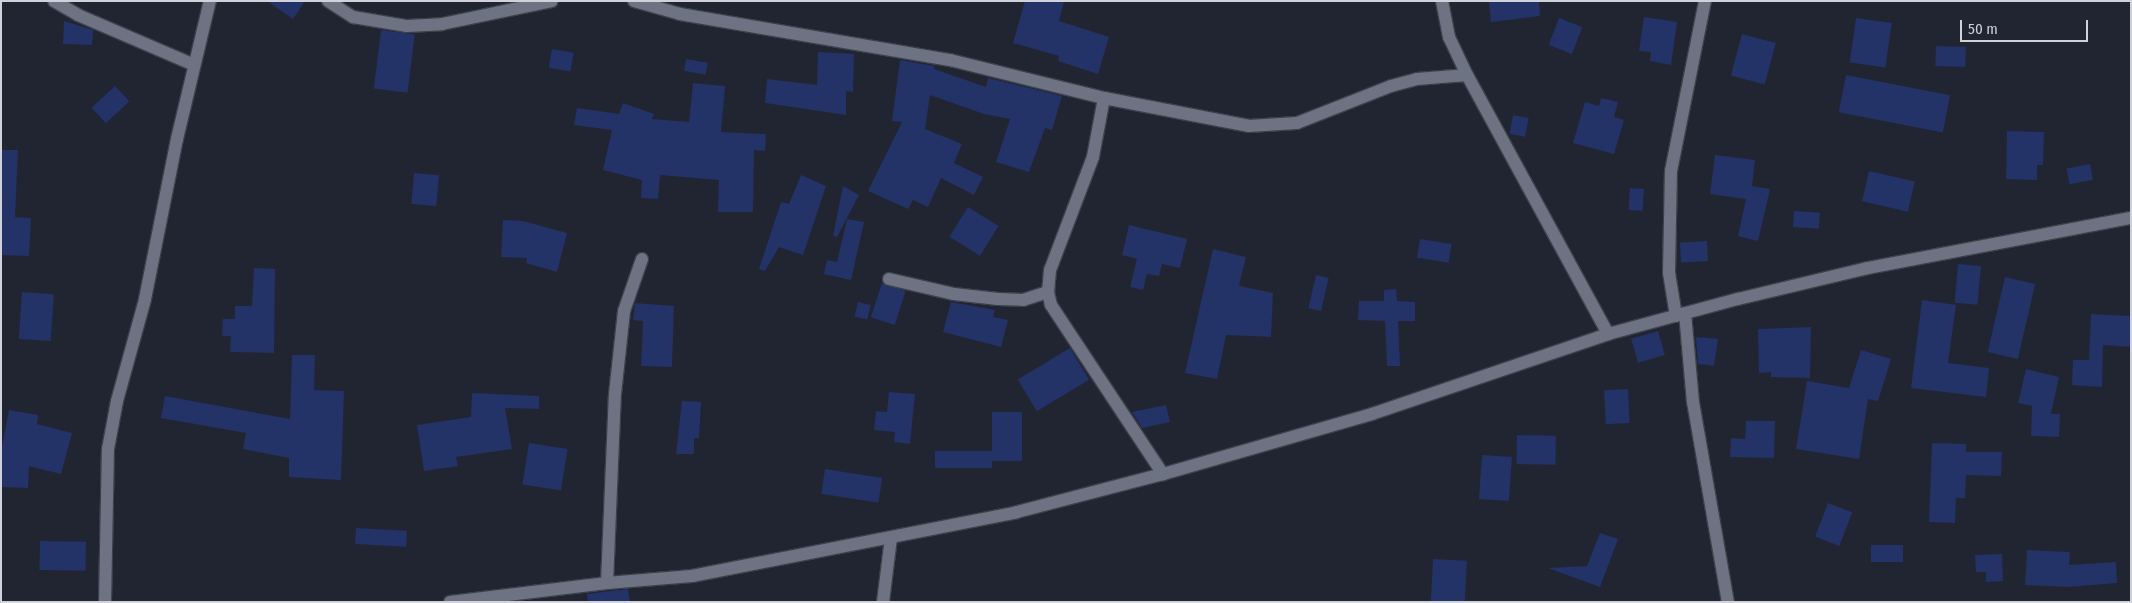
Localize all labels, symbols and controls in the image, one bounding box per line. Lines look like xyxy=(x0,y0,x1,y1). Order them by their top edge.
scale bar xyxy=(1962,10,2090,42)
text: 50 m xyxy=(1968,20,1998,38)

